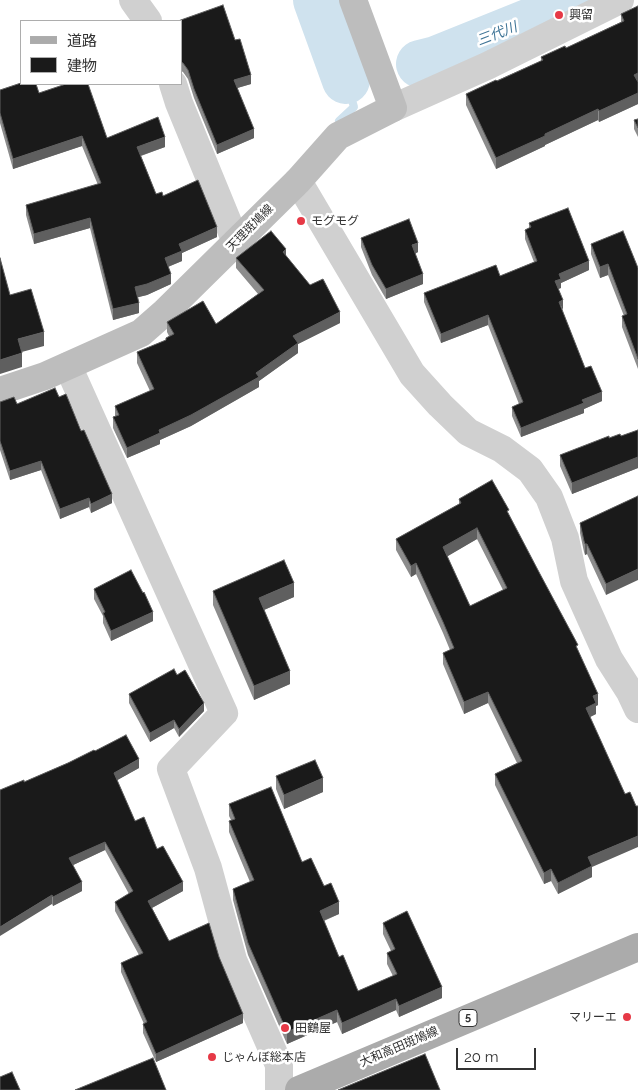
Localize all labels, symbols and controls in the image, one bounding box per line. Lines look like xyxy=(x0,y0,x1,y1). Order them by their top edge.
place label: 興留 xyxy=(569,8,593,22)
marker: 興留 xyxy=(553,9,565,21)
water label: 三代川 xyxy=(474,19,520,49)
legend xyxy=(20,20,182,85)
text: 道路 xyxy=(67,32,97,50)
text: 建物 xyxy=(67,57,97,75)
street label: 天理斑鳩線 xyxy=(224,202,276,254)
place label: モグモグ xyxy=(311,214,359,228)
marker: モグモグ xyxy=(295,215,307,227)
road number: 5 xyxy=(459,1010,477,1026)
place label: マリーエ xyxy=(569,1010,617,1024)
marker: マリーエ xyxy=(621,1011,633,1023)
place label: 田鶴屋 xyxy=(295,1021,331,1035)
marker: 田鶴屋 xyxy=(279,1022,291,1034)
street label: 大和高田斑鳩線 xyxy=(358,1024,440,1070)
scale bar xyxy=(458,1038,538,1070)
text: 20 m xyxy=(464,1048,499,1066)
place label: じゃんぼ総本店 xyxy=(222,1050,306,1064)
marker: じゃんぼ総本店 xyxy=(206,1051,218,1063)

